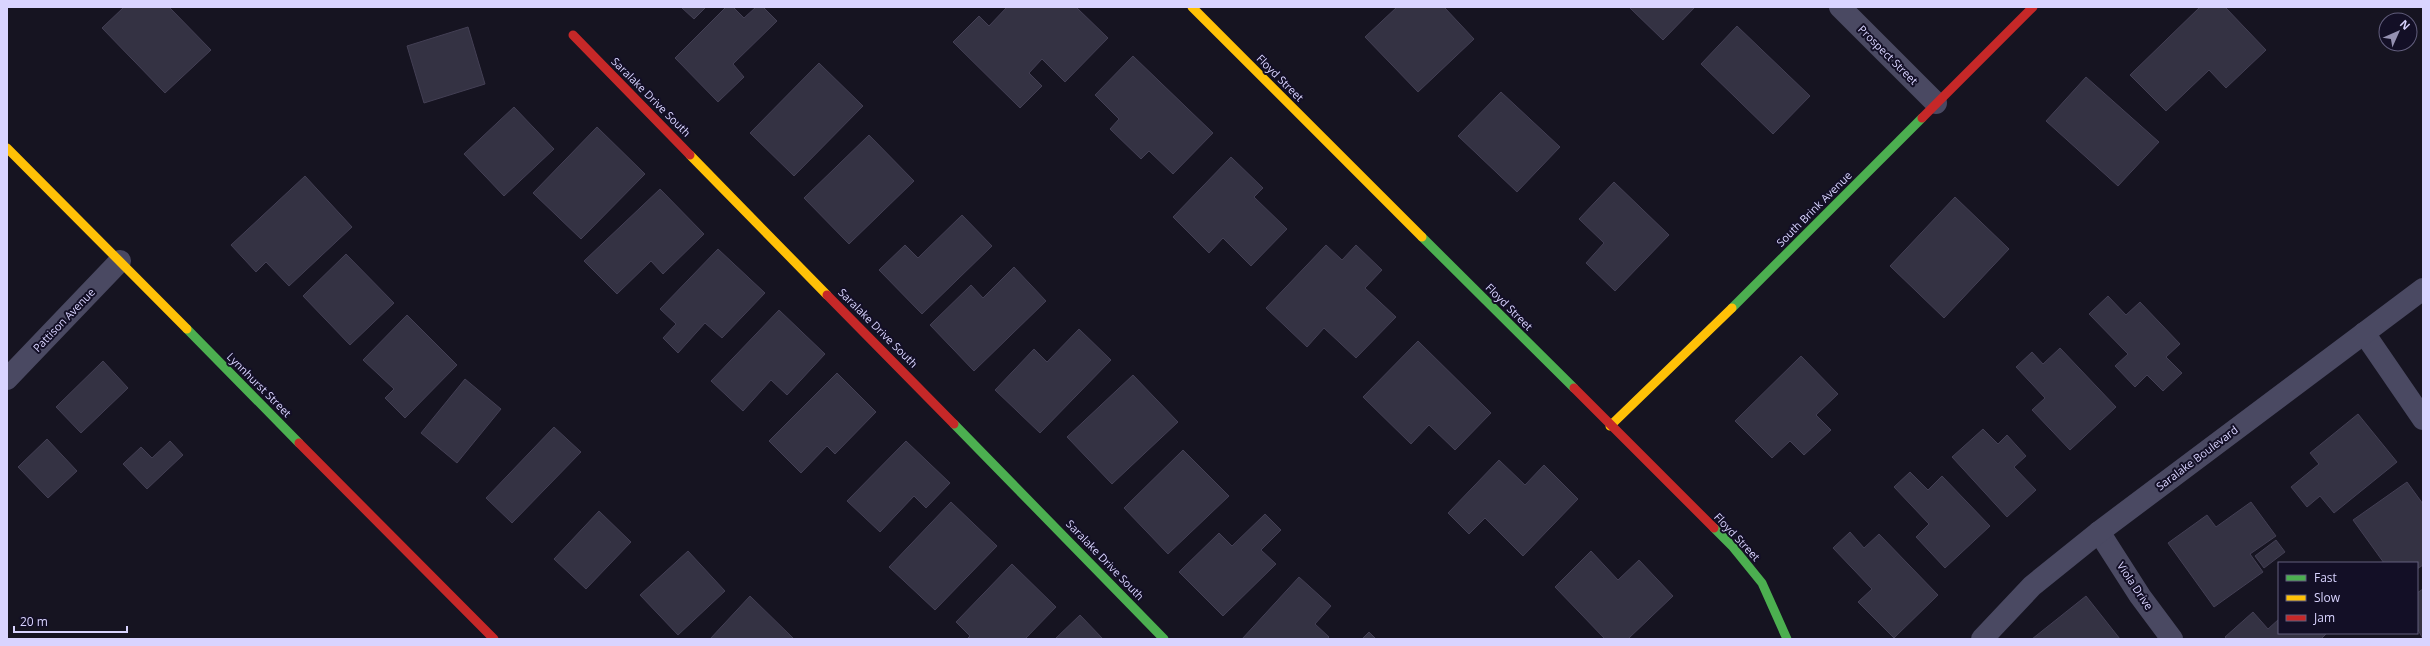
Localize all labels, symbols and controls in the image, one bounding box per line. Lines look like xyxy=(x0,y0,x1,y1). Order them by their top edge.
north arrow xyxy=(2378,12,2418,52)
text: N xyxy=(2397,16,2414,33)
street label: Prospect Street xyxy=(1855,22,1922,88)
street label: Floyd Street xyxy=(1254,51,1307,105)
street label: Saralake Drive South xyxy=(608,54,694,140)
street label: South Brink Avenue xyxy=(1773,168,1855,250)
street label: Floyd Street xyxy=(1483,280,1536,334)
street label: Pattison Avenue xyxy=(29,285,98,355)
street label: Saralake Drive South xyxy=(835,285,921,371)
street label: Lynnhurst Street xyxy=(224,349,295,420)
street label: Saralake Boulevard xyxy=(2153,422,2241,493)
street label: Floyd Street xyxy=(1711,509,1764,564)
street label: Saralake Drive South xyxy=(1063,516,1148,603)
street label: Viola Drive xyxy=(2114,559,2157,613)
legend xyxy=(2278,562,2418,634)
text: Fast xyxy=(2314,569,2337,586)
text: Slow xyxy=(2314,589,2341,606)
scale bar xyxy=(14,608,127,634)
text: Jam xyxy=(2313,609,2335,626)
text: 20 m xyxy=(20,613,48,630)

